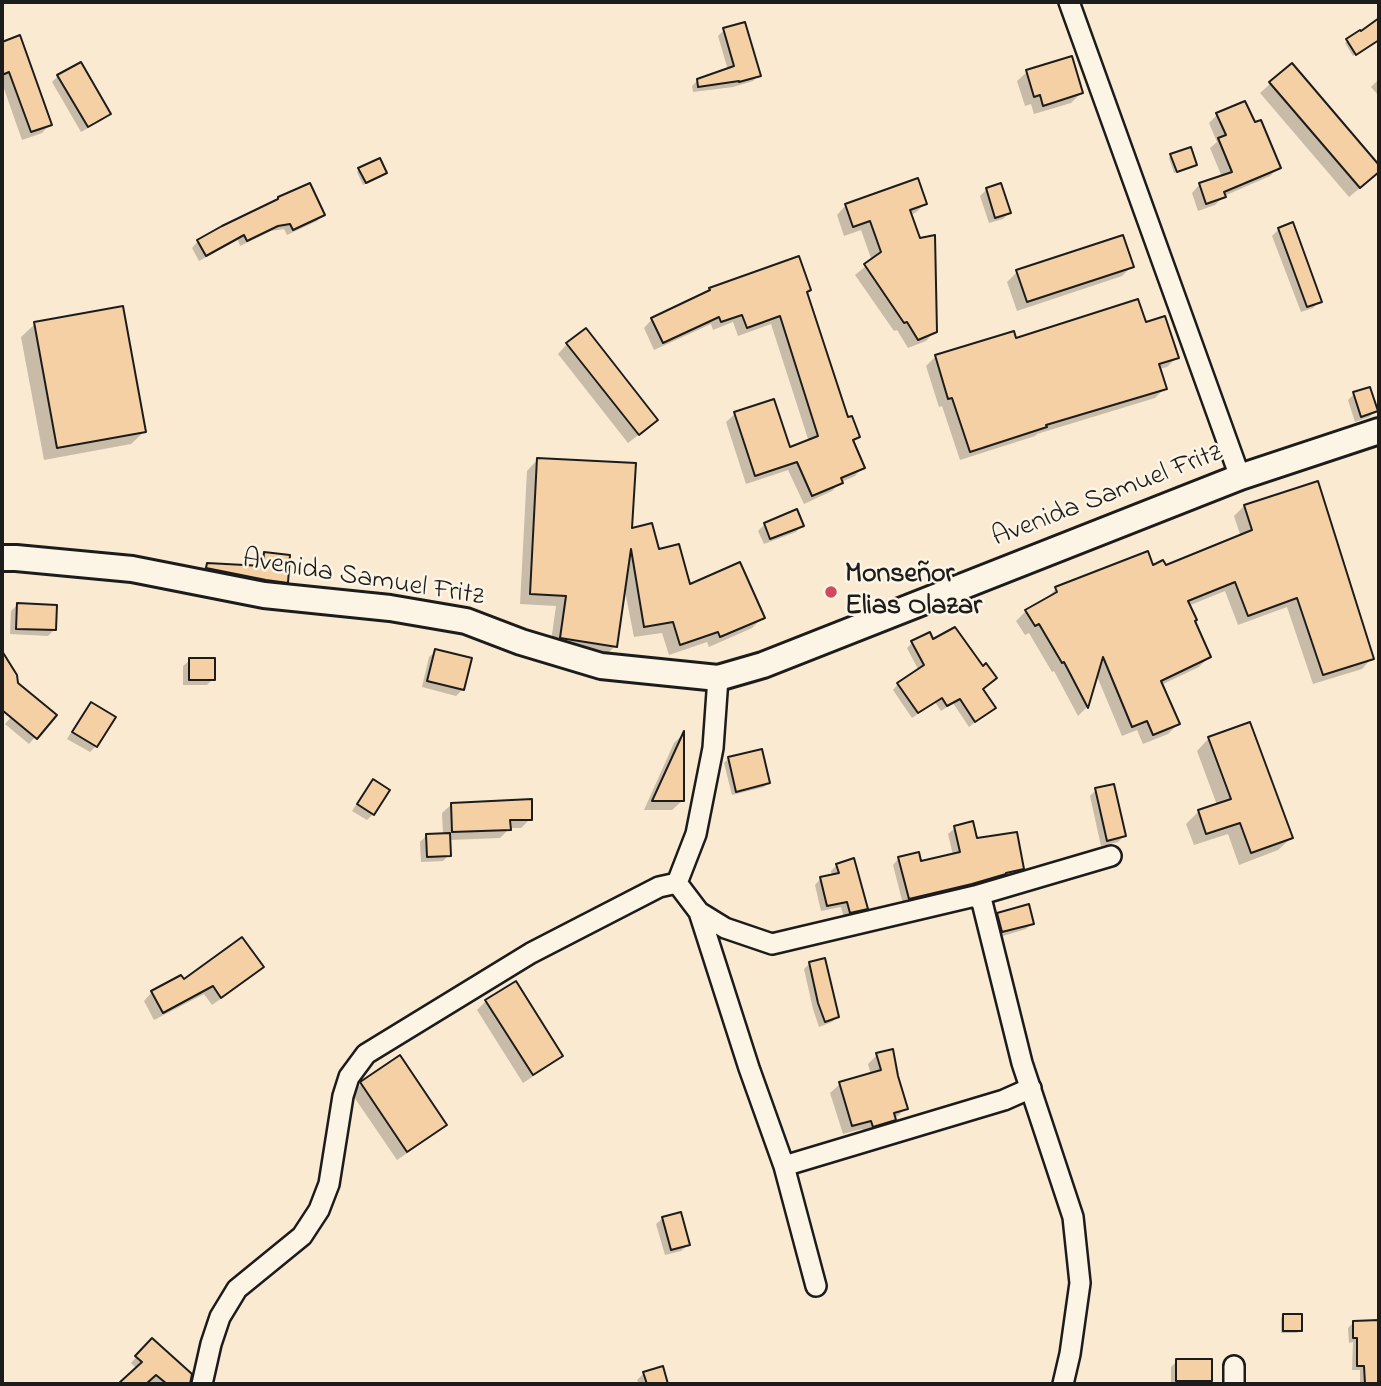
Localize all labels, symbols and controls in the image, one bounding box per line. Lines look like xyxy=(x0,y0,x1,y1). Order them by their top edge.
street label: Avenida Samuel Fritz xyxy=(988,438,1228,556)
street label: Avenida Samuel Fritz xyxy=(240,544,486,616)
place label: Monseñor Elias Olazar xyxy=(845,559,982,625)
marker: Monseñor Elias Olazar xyxy=(823,584,839,600)

